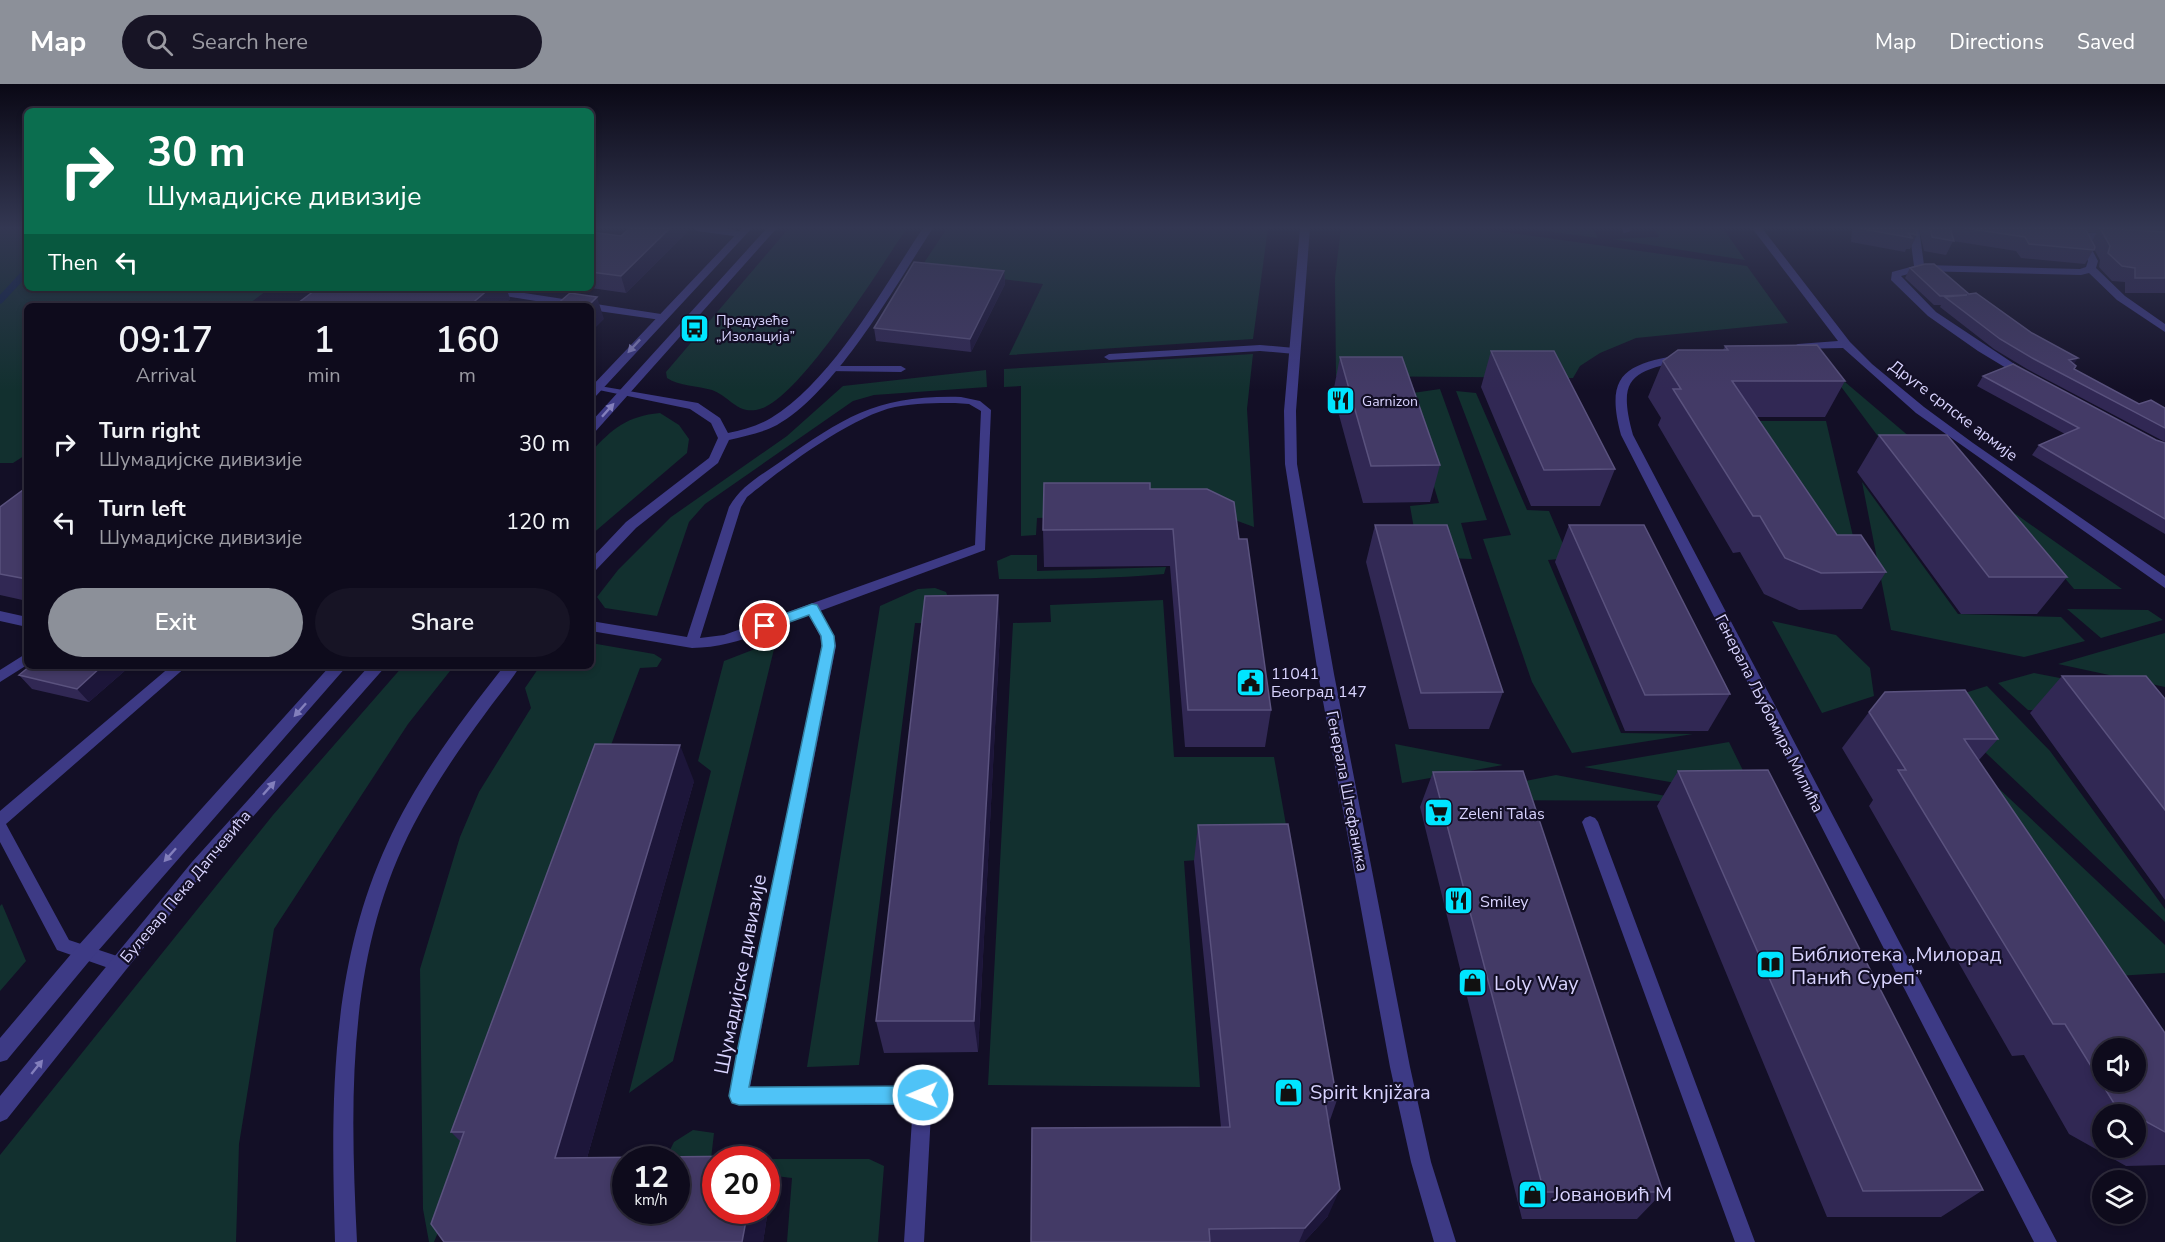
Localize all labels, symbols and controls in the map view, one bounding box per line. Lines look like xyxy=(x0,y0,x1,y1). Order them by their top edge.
search box xyxy=(122,15,542,69)
text: Map xyxy=(30,23,86,61)
icon: search xyxy=(143,26,176,59)
text: Search here xyxy=(191,27,308,57)
text: Map xyxy=(1875,28,1916,56)
text: Directions xyxy=(1949,28,2044,56)
text: Saved xyxy=(2077,28,2135,56)
text: 30 m xyxy=(147,124,246,181)
icon: right xyxy=(48,132,126,210)
text: Шумадијске дивизије xyxy=(147,178,422,215)
icon: left xyxy=(110,246,143,279)
text: Then xyxy=(48,248,98,278)
place label: Предузеће „Изолација” xyxy=(716,311,795,346)
bus stop icon: Предузеће „Изолација” xyxy=(679,312,711,344)
text: 09:17 xyxy=(118,316,213,365)
text: 1 xyxy=(313,316,335,365)
text: 160 xyxy=(435,316,500,365)
one-way arrow xyxy=(628,339,642,353)
street label: Друге српске армије xyxy=(1885,355,2022,466)
text: Arrival xyxy=(136,362,196,389)
text: min xyxy=(308,362,341,389)
text: m xyxy=(459,362,476,389)
restaurant icon: Garnizon xyxy=(1325,385,1357,417)
place label: Garnizon xyxy=(1362,392,1418,411)
one-way arrow xyxy=(601,403,614,418)
text: Turn right xyxy=(99,416,200,446)
icon: right xyxy=(48,428,81,461)
text: 30 m xyxy=(519,429,570,459)
text: Шумадијске дивизије xyxy=(99,446,302,473)
text: Turn left xyxy=(99,494,186,524)
icon: left xyxy=(48,506,81,539)
text: 120 m xyxy=(506,507,570,537)
text: Шумадијске дивизије xyxy=(99,524,302,551)
button: Exit xyxy=(48,588,303,657)
button: Share xyxy=(315,588,570,657)
pin xyxy=(739,600,790,651)
icon: arrive xyxy=(748,609,781,642)
street label: Генерала Љубомира Милића xyxy=(1709,611,1829,816)
place label: 11041 Београд 147 xyxy=(1271,663,1367,703)
public building icon: 11041 Београд 147 xyxy=(1234,666,1266,698)
one-way arrow xyxy=(294,702,307,717)
street label: Генерала Штефаника xyxy=(1321,709,1373,873)
one-way arrow xyxy=(262,781,275,796)
supermarket icon: Zeleni Talas xyxy=(1422,797,1454,829)
place label: Zeleni Talas xyxy=(1459,803,1545,825)
street label: Булевар Пека Дапчевића xyxy=(115,806,256,968)
one-way arrow xyxy=(163,848,177,863)
street label: Шумадијске дивизије xyxy=(708,872,773,1076)
restaurant icon: Smiley xyxy=(1443,885,1475,917)
place label: Smiley xyxy=(1480,891,1529,913)
place label: Библиотека „Милорад Панић Суреп” xyxy=(1791,941,2002,991)
library icon: Библиотека „Милорад Панић Суреп” xyxy=(1754,949,1786,981)
shop icon: Loly Way xyxy=(1457,967,1489,999)
place label: Loly Way xyxy=(1494,970,1579,997)
map controls xyxy=(2092,1038,2146,1224)
button: sound xyxy=(2092,1038,2146,1092)
one-way arrow xyxy=(30,1059,43,1075)
position arrow xyxy=(891,1063,955,1127)
shop icon: Spirit knjižara xyxy=(1273,1076,1305,1108)
place label: Spirit knjižara xyxy=(1310,1079,1431,1106)
button: search xyxy=(2092,1104,2146,1158)
speed limit sign: 20 xyxy=(702,1146,780,1224)
text: 12 xyxy=(633,1157,669,1198)
button: layers xyxy=(2092,1170,2146,1224)
shop icon: Јовановић М xyxy=(1516,1178,1548,1210)
place label: Јовановић М xyxy=(1552,1181,1672,1208)
text: km/h xyxy=(634,1190,668,1210)

